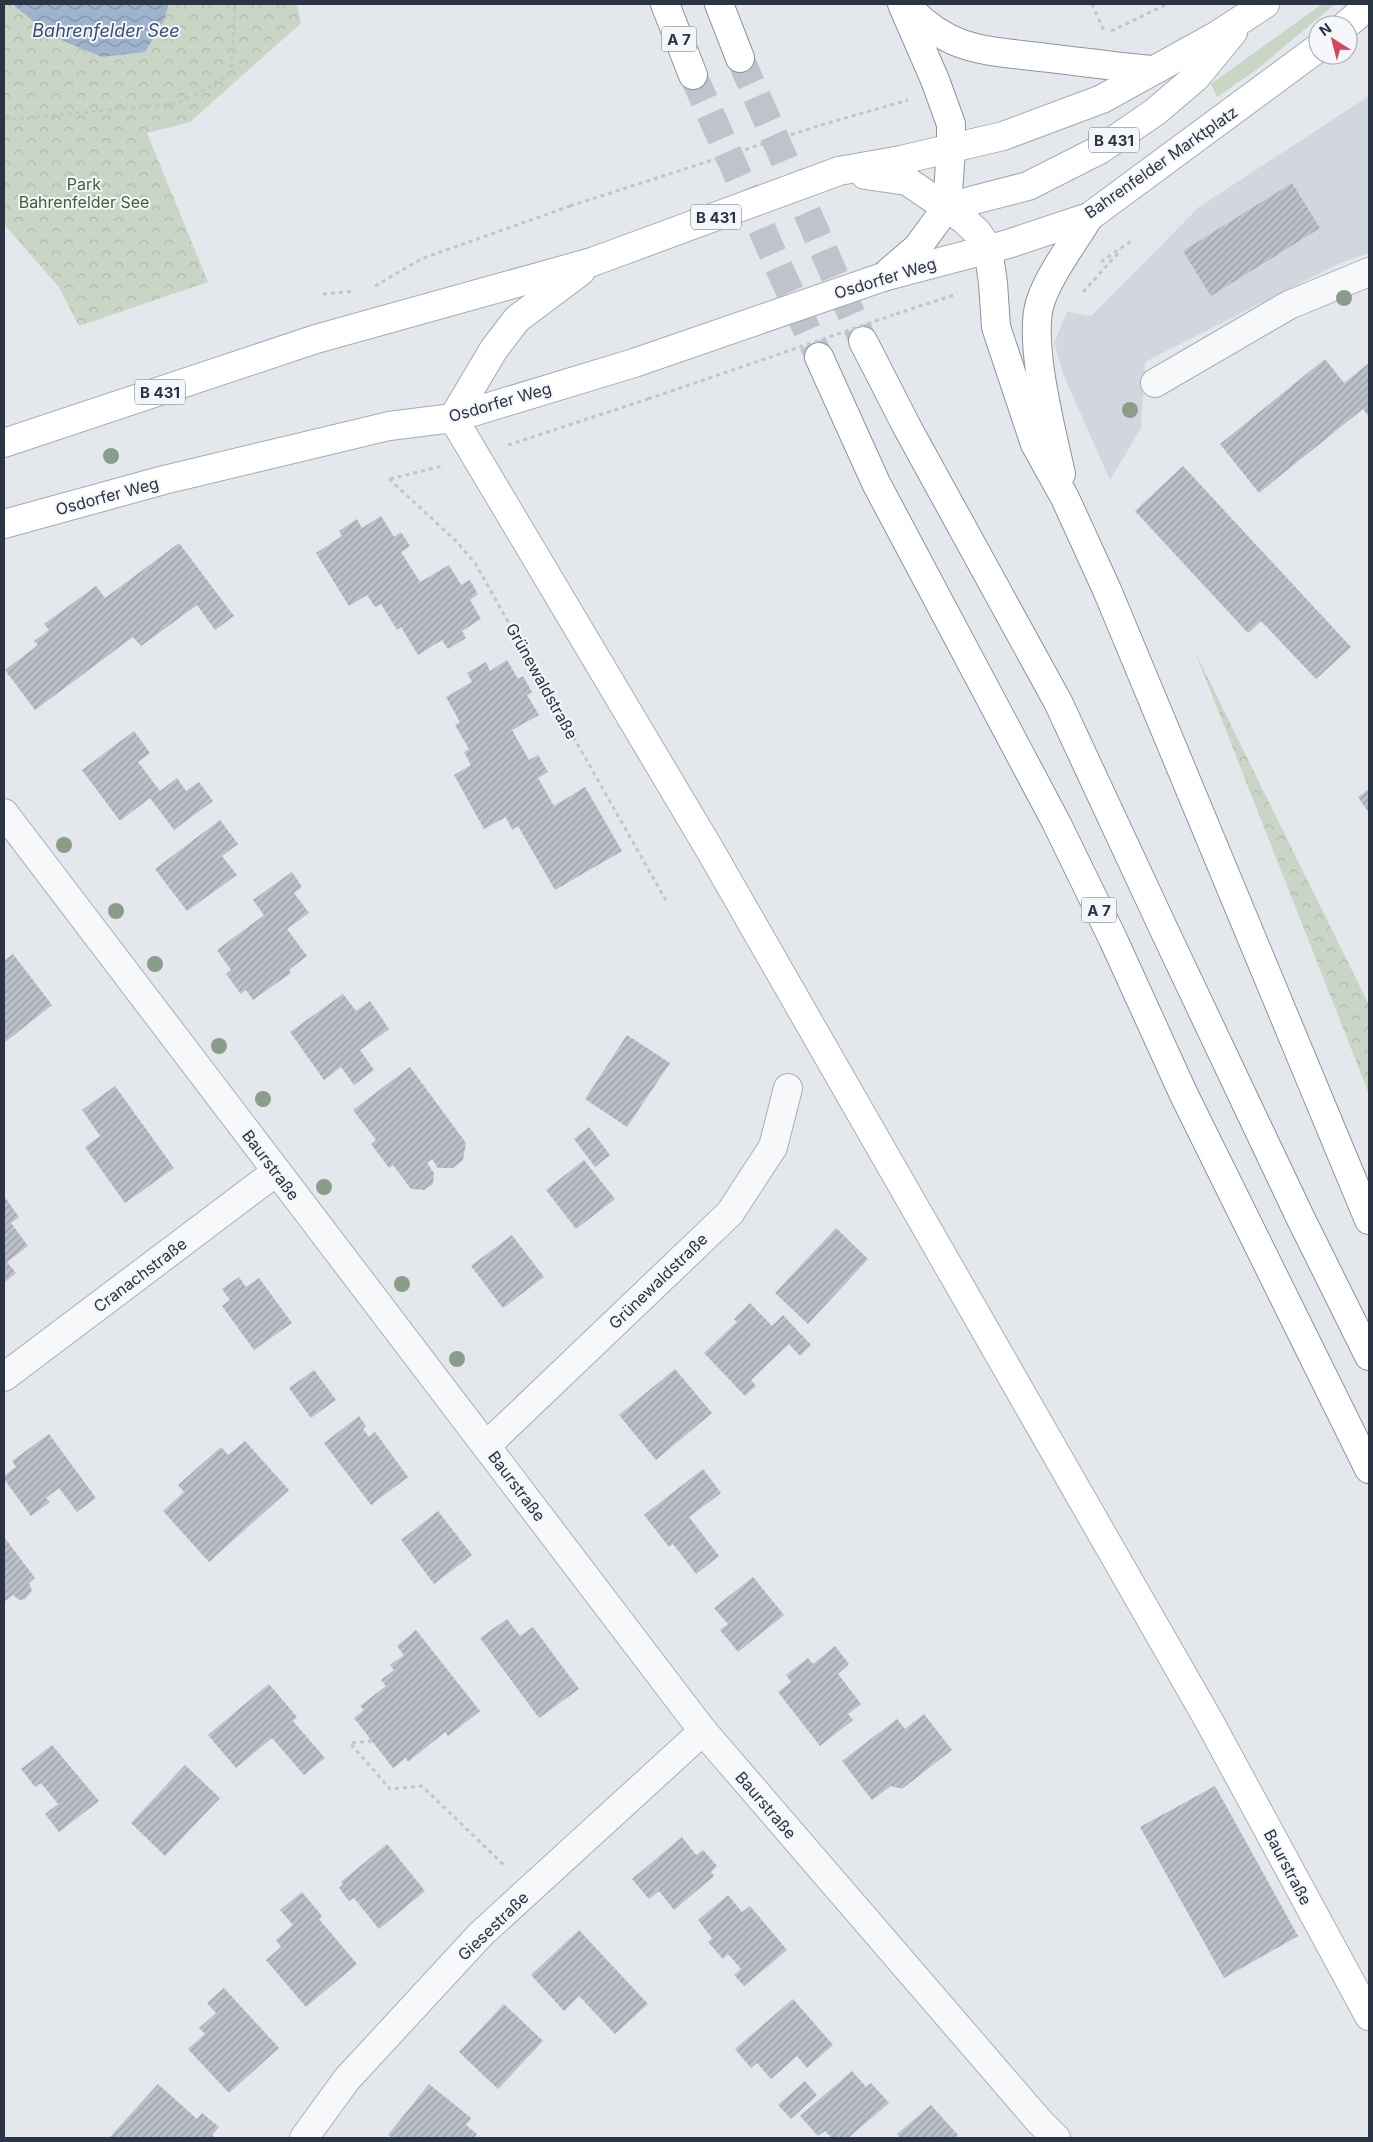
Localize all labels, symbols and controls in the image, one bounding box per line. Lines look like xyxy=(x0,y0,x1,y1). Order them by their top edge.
north arrow xyxy=(1308,15,1358,65)
text: N xyxy=(1316,19,1334,39)
water label: Bahrenfelder See xyxy=(32,20,180,41)
road number: A 7 xyxy=(662,26,696,52)
street label: Bahrenfelder Marktplatz xyxy=(1081,102,1241,222)
road number: B 431 xyxy=(1089,128,1139,152)
park label: Park Bahrenfelder See xyxy=(19,174,149,212)
road number: B 431 xyxy=(691,204,741,230)
street label: Osdorfer Weg xyxy=(832,253,938,303)
street label: Osdorfer Weg xyxy=(446,378,554,426)
road number: B 431 xyxy=(135,380,185,404)
street label: Osdorfer Weg xyxy=(53,473,161,519)
street label: Grünewaldstraße xyxy=(502,619,582,743)
road number: A 7 xyxy=(1082,898,1116,922)
street label: Baurstraße xyxy=(238,1126,304,1204)
street label: Grünewaldstraße xyxy=(604,1229,712,1333)
street label: Cranachstraße xyxy=(89,1233,191,1317)
street label: Baurstraße xyxy=(484,1447,550,1525)
street label: Baurstraße xyxy=(731,1767,801,1843)
street label: Baurstraße xyxy=(1260,1826,1316,1908)
street label: Giesestraße xyxy=(453,1887,533,1965)

